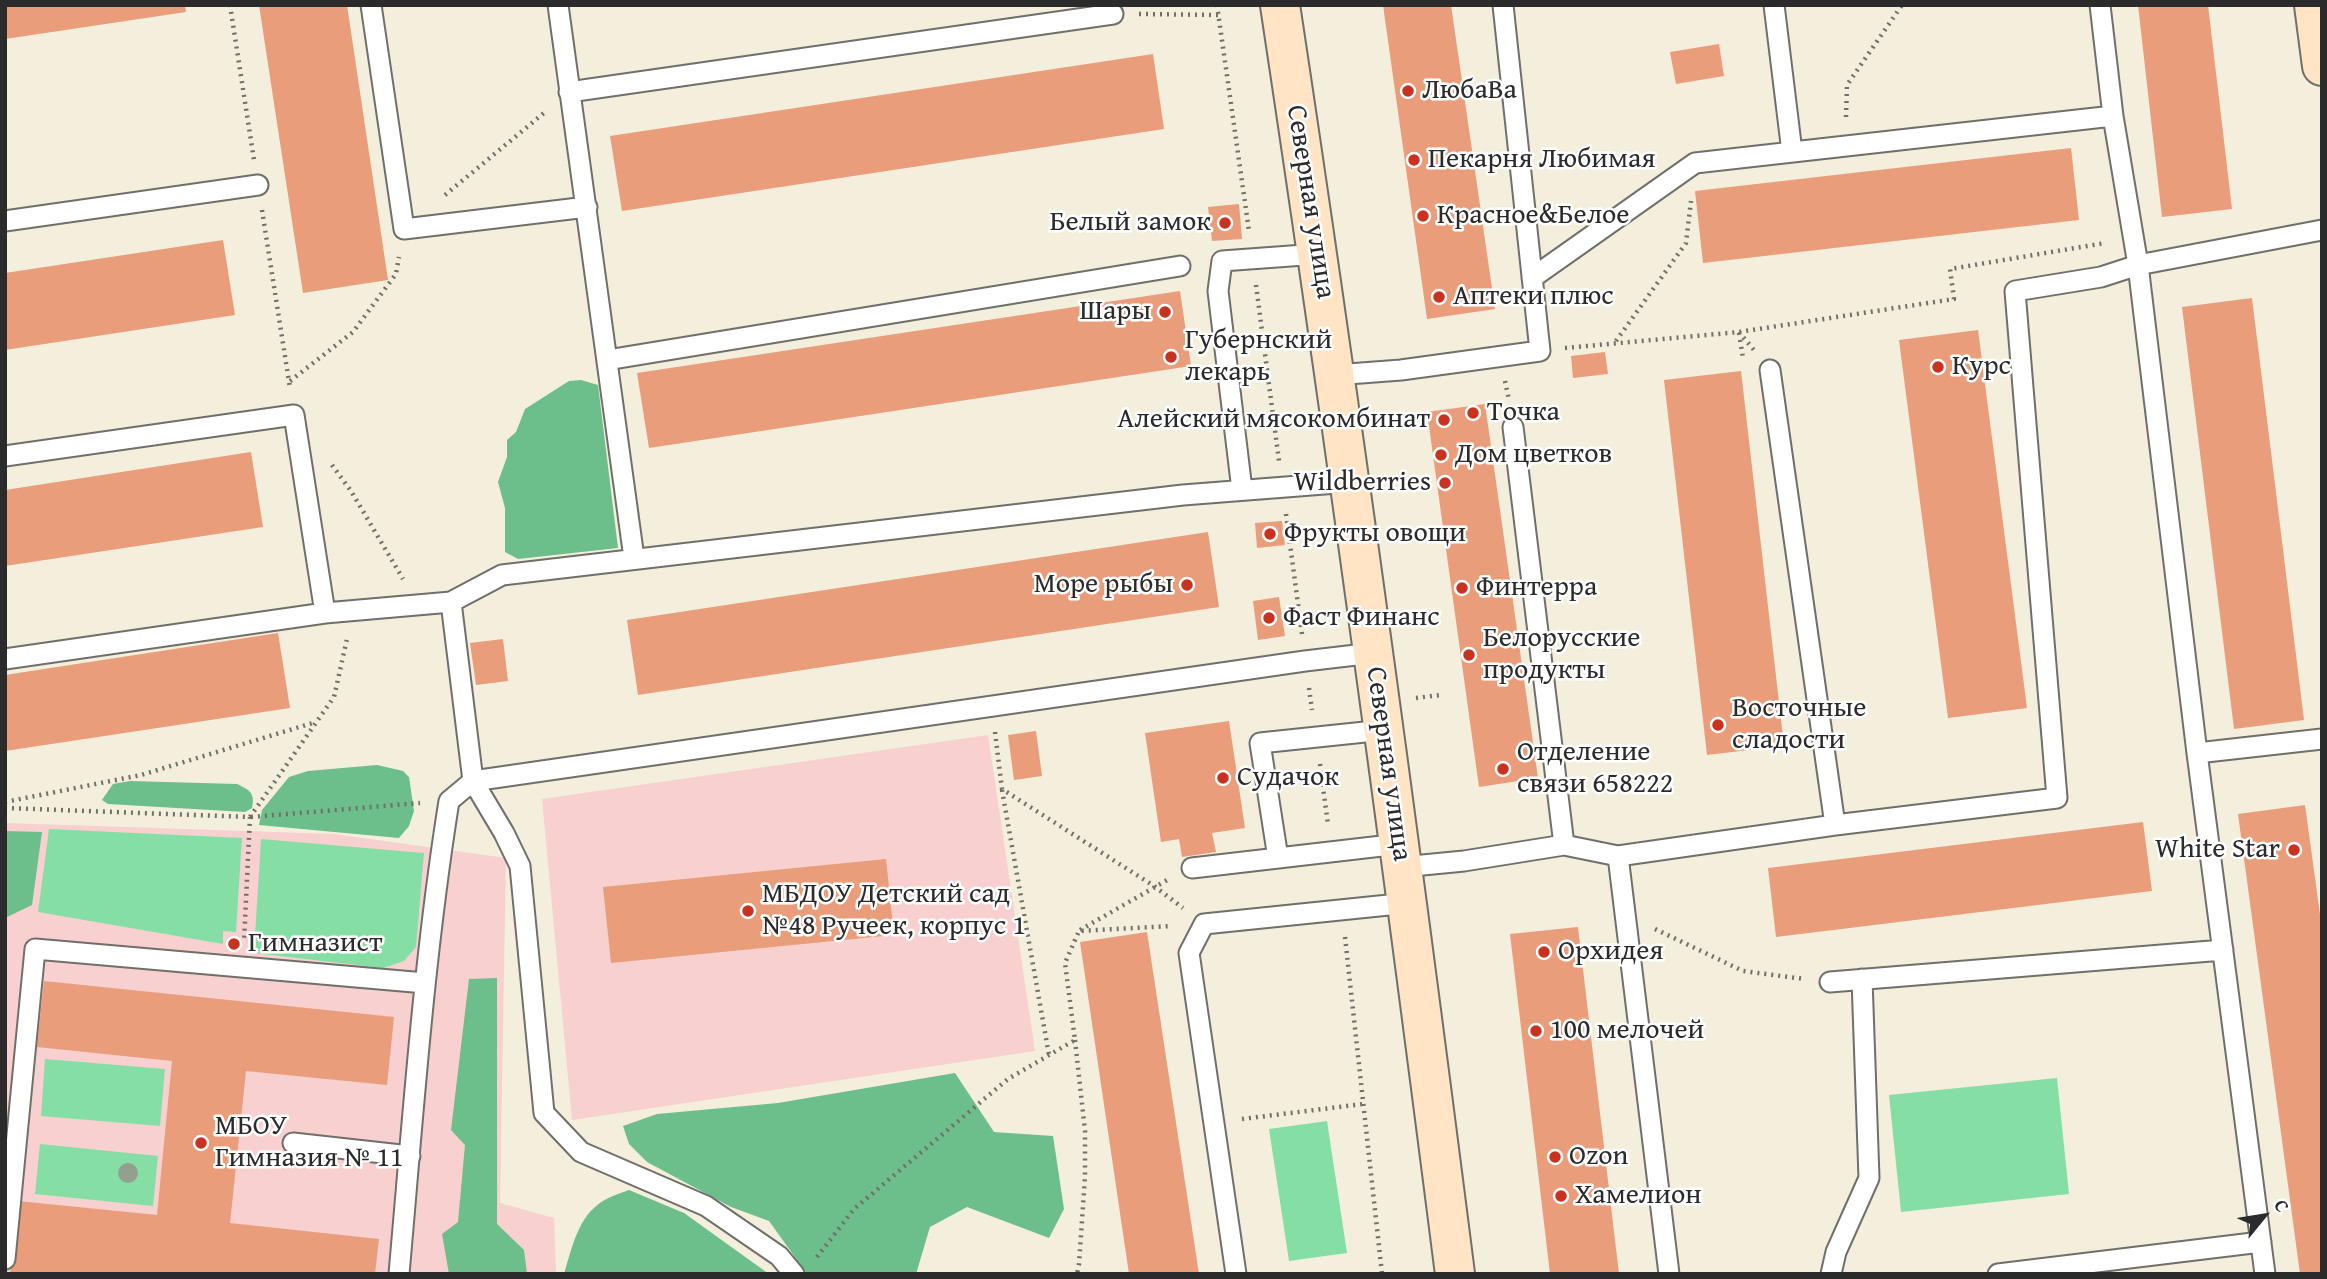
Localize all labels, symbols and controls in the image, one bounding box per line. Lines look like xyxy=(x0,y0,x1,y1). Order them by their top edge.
place label: ЛюбаВа xyxy=(1422,74,1517,108)
marker: ЛюбаВа xyxy=(1400,83,1416,99)
street label: Северная улица xyxy=(1278,103,1342,301)
place label: Пекарня Любимая xyxy=(1428,143,1655,177)
marker: Пекарня Любимая xyxy=(1406,152,1422,168)
place label: Красное&Белое xyxy=(1437,199,1629,233)
place label: Белый замок xyxy=(1050,206,1211,240)
marker: Красное&Белое xyxy=(1415,208,1431,224)
marker: Белый замок xyxy=(1217,215,1233,231)
place label: Аптеки плюс xyxy=(1453,280,1614,314)
marker: Аптеки плюс xyxy=(1431,289,1447,305)
place label: Шары xyxy=(1080,295,1151,329)
marker: Шары xyxy=(1157,304,1173,320)
place label: Губернский лекарь xyxy=(1185,324,1332,390)
marker: Губернский лекарь xyxy=(1163,349,1179,365)
place label: Курс xyxy=(1952,350,2011,384)
marker: Курс xyxy=(1930,359,1946,375)
place label: Точка xyxy=(1487,396,1560,430)
place label: Алейский мясокомбинат xyxy=(1117,403,1430,437)
marker: Точка xyxy=(1465,405,1481,421)
marker: Алейский мясокомбинат xyxy=(1436,412,1452,428)
place label: Дом цветков xyxy=(1455,438,1612,472)
marker: Дом цветков xyxy=(1433,447,1449,463)
place label: Wildberries xyxy=(1294,466,1431,500)
marker: Wildberries xyxy=(1437,475,1453,491)
place label: Фрукты овощи xyxy=(1284,517,1466,551)
marker: Фрукты овощи xyxy=(1262,526,1278,542)
place label: Море рыбы xyxy=(1034,568,1173,602)
place label: Финтерра xyxy=(1476,571,1597,605)
marker: Море рыбы xyxy=(1179,577,1195,593)
marker: Финтерра xyxy=(1454,580,1470,596)
place label: Фаст Финанс xyxy=(1283,601,1440,635)
marker: Фаст Финанс xyxy=(1261,610,1277,626)
place label: Белорусские продукты xyxy=(1483,622,1640,688)
marker: Белорусские продукты xyxy=(1461,647,1477,663)
street label: Северная улица xyxy=(1358,665,1418,863)
place label: Восточные сладости xyxy=(1732,692,1866,758)
marker: Восточные сладости xyxy=(1710,717,1726,733)
place label: Отделение связи 658222 xyxy=(1517,736,1673,802)
place label: Судачок xyxy=(1237,761,1339,795)
marker: Отделение связи 658222 xyxy=(1495,761,1511,777)
marker: Судачок xyxy=(1215,770,1231,786)
place label: White Star xyxy=(2155,833,2280,867)
marker: White Star xyxy=(2286,842,2302,858)
place label: МБДОУ Детский сад №48 Ручеек, корпус 1 xyxy=(762,878,1026,944)
marker: МБДОУ Детский сад №48 Ручеек, корпус 1 xyxy=(740,903,756,919)
place label: Гимназист xyxy=(248,927,383,961)
place label: Орхидея xyxy=(1558,935,1664,969)
marker: Гимназист xyxy=(226,936,242,952)
marker: Орхидея xyxy=(1536,944,1552,960)
place label: 100 мелочей xyxy=(1550,1014,1704,1048)
marker: 100 мелочей xyxy=(1528,1023,1544,1039)
place label: МБОУ Гимназия № 11 xyxy=(215,1110,404,1176)
marker: МБОУ Гимназия № 11 xyxy=(193,1135,209,1151)
place label: Ozon xyxy=(1569,1140,1628,1174)
marker: Ozon xyxy=(1547,1149,1563,1165)
place label: Хамелион xyxy=(1575,1179,1701,1213)
north arrow xyxy=(2229,1181,2299,1251)
marker: Хамелион xyxy=(1553,1188,1569,1204)
text: С xyxy=(2267,1194,2297,1217)

